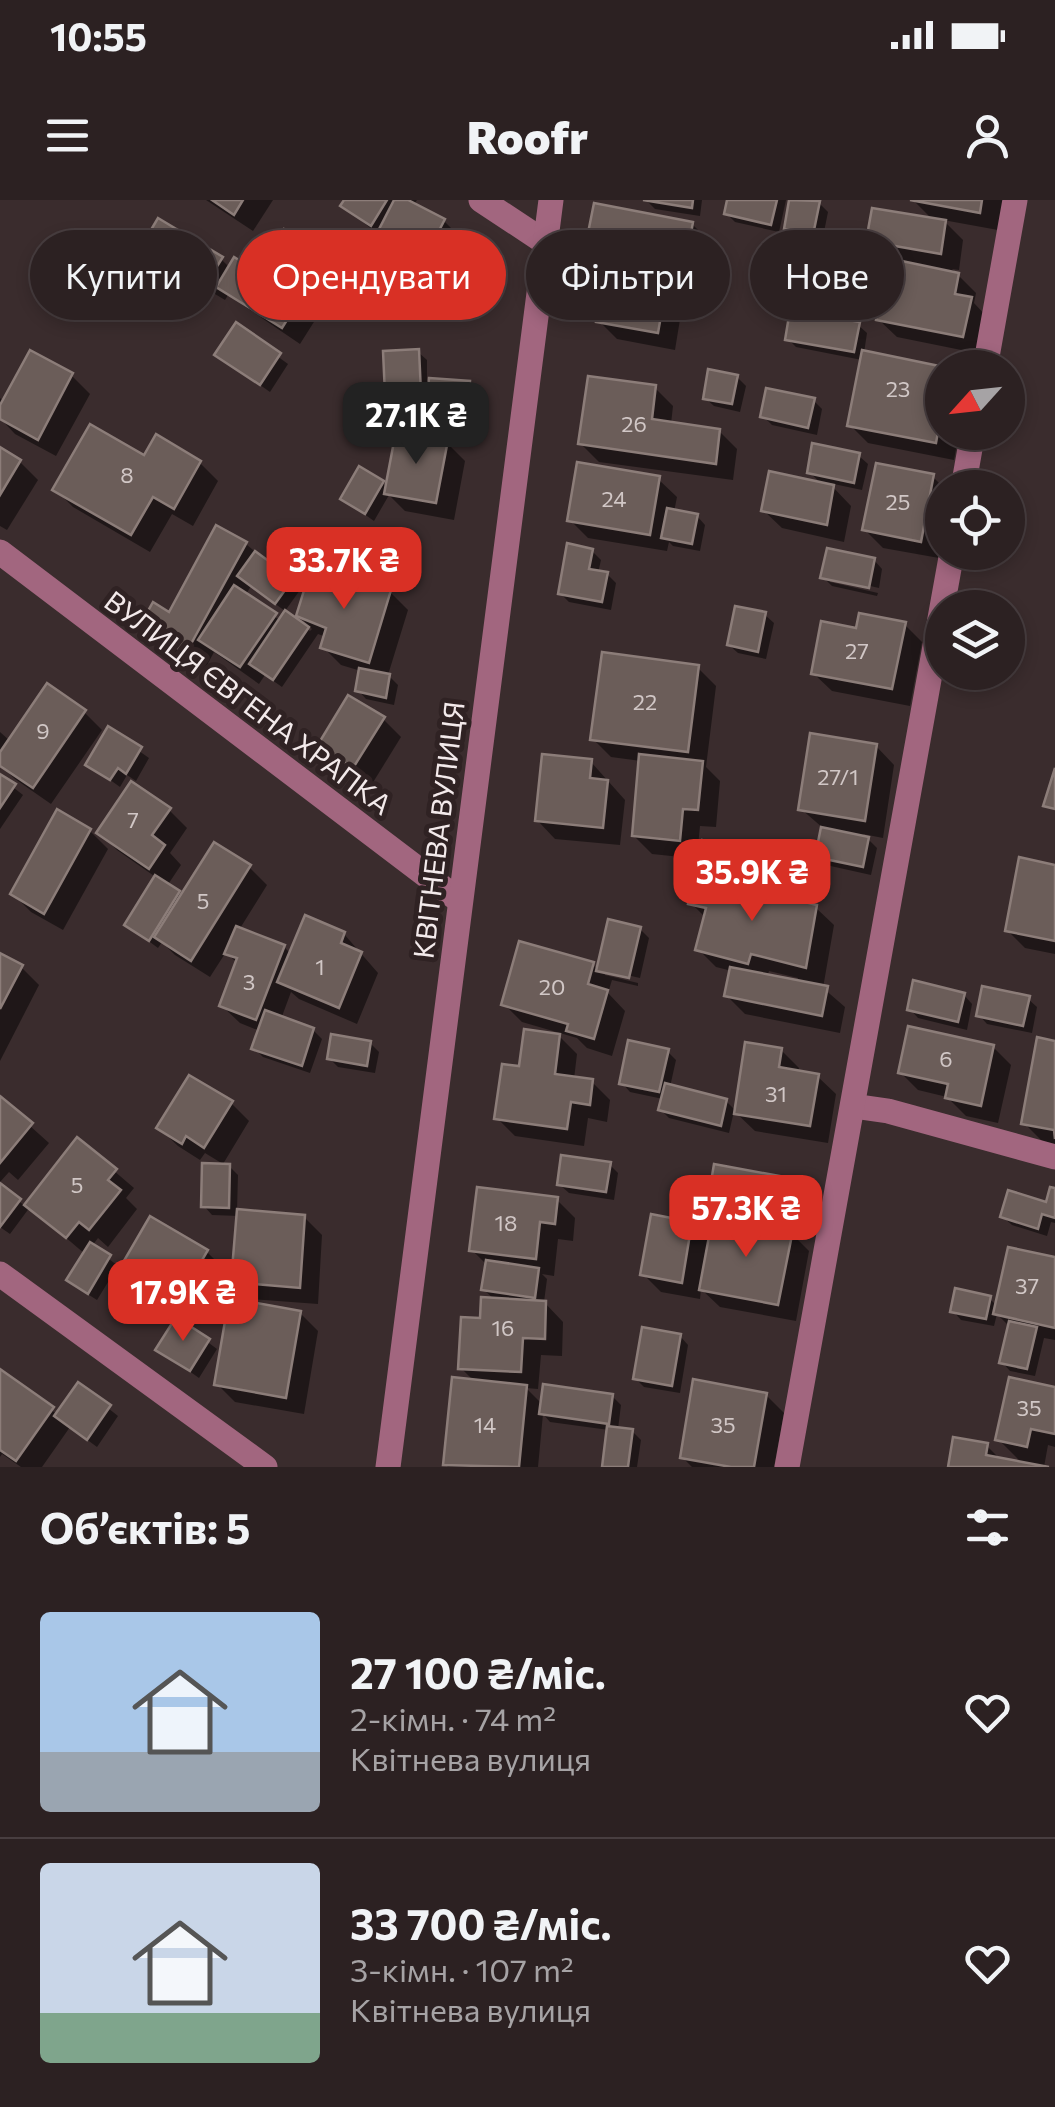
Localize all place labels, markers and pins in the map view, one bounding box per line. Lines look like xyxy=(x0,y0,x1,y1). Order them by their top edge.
pin: 27.1K ₴ xyxy=(324,382,508,467)
pin: 33.7K ₴ xyxy=(252,527,436,612)
pin: 35.9K ₴ xyxy=(660,839,844,924)
pin: 57.3K ₴ xyxy=(654,1175,838,1260)
pin: 17.9K ₴ xyxy=(91,1259,275,1344)

